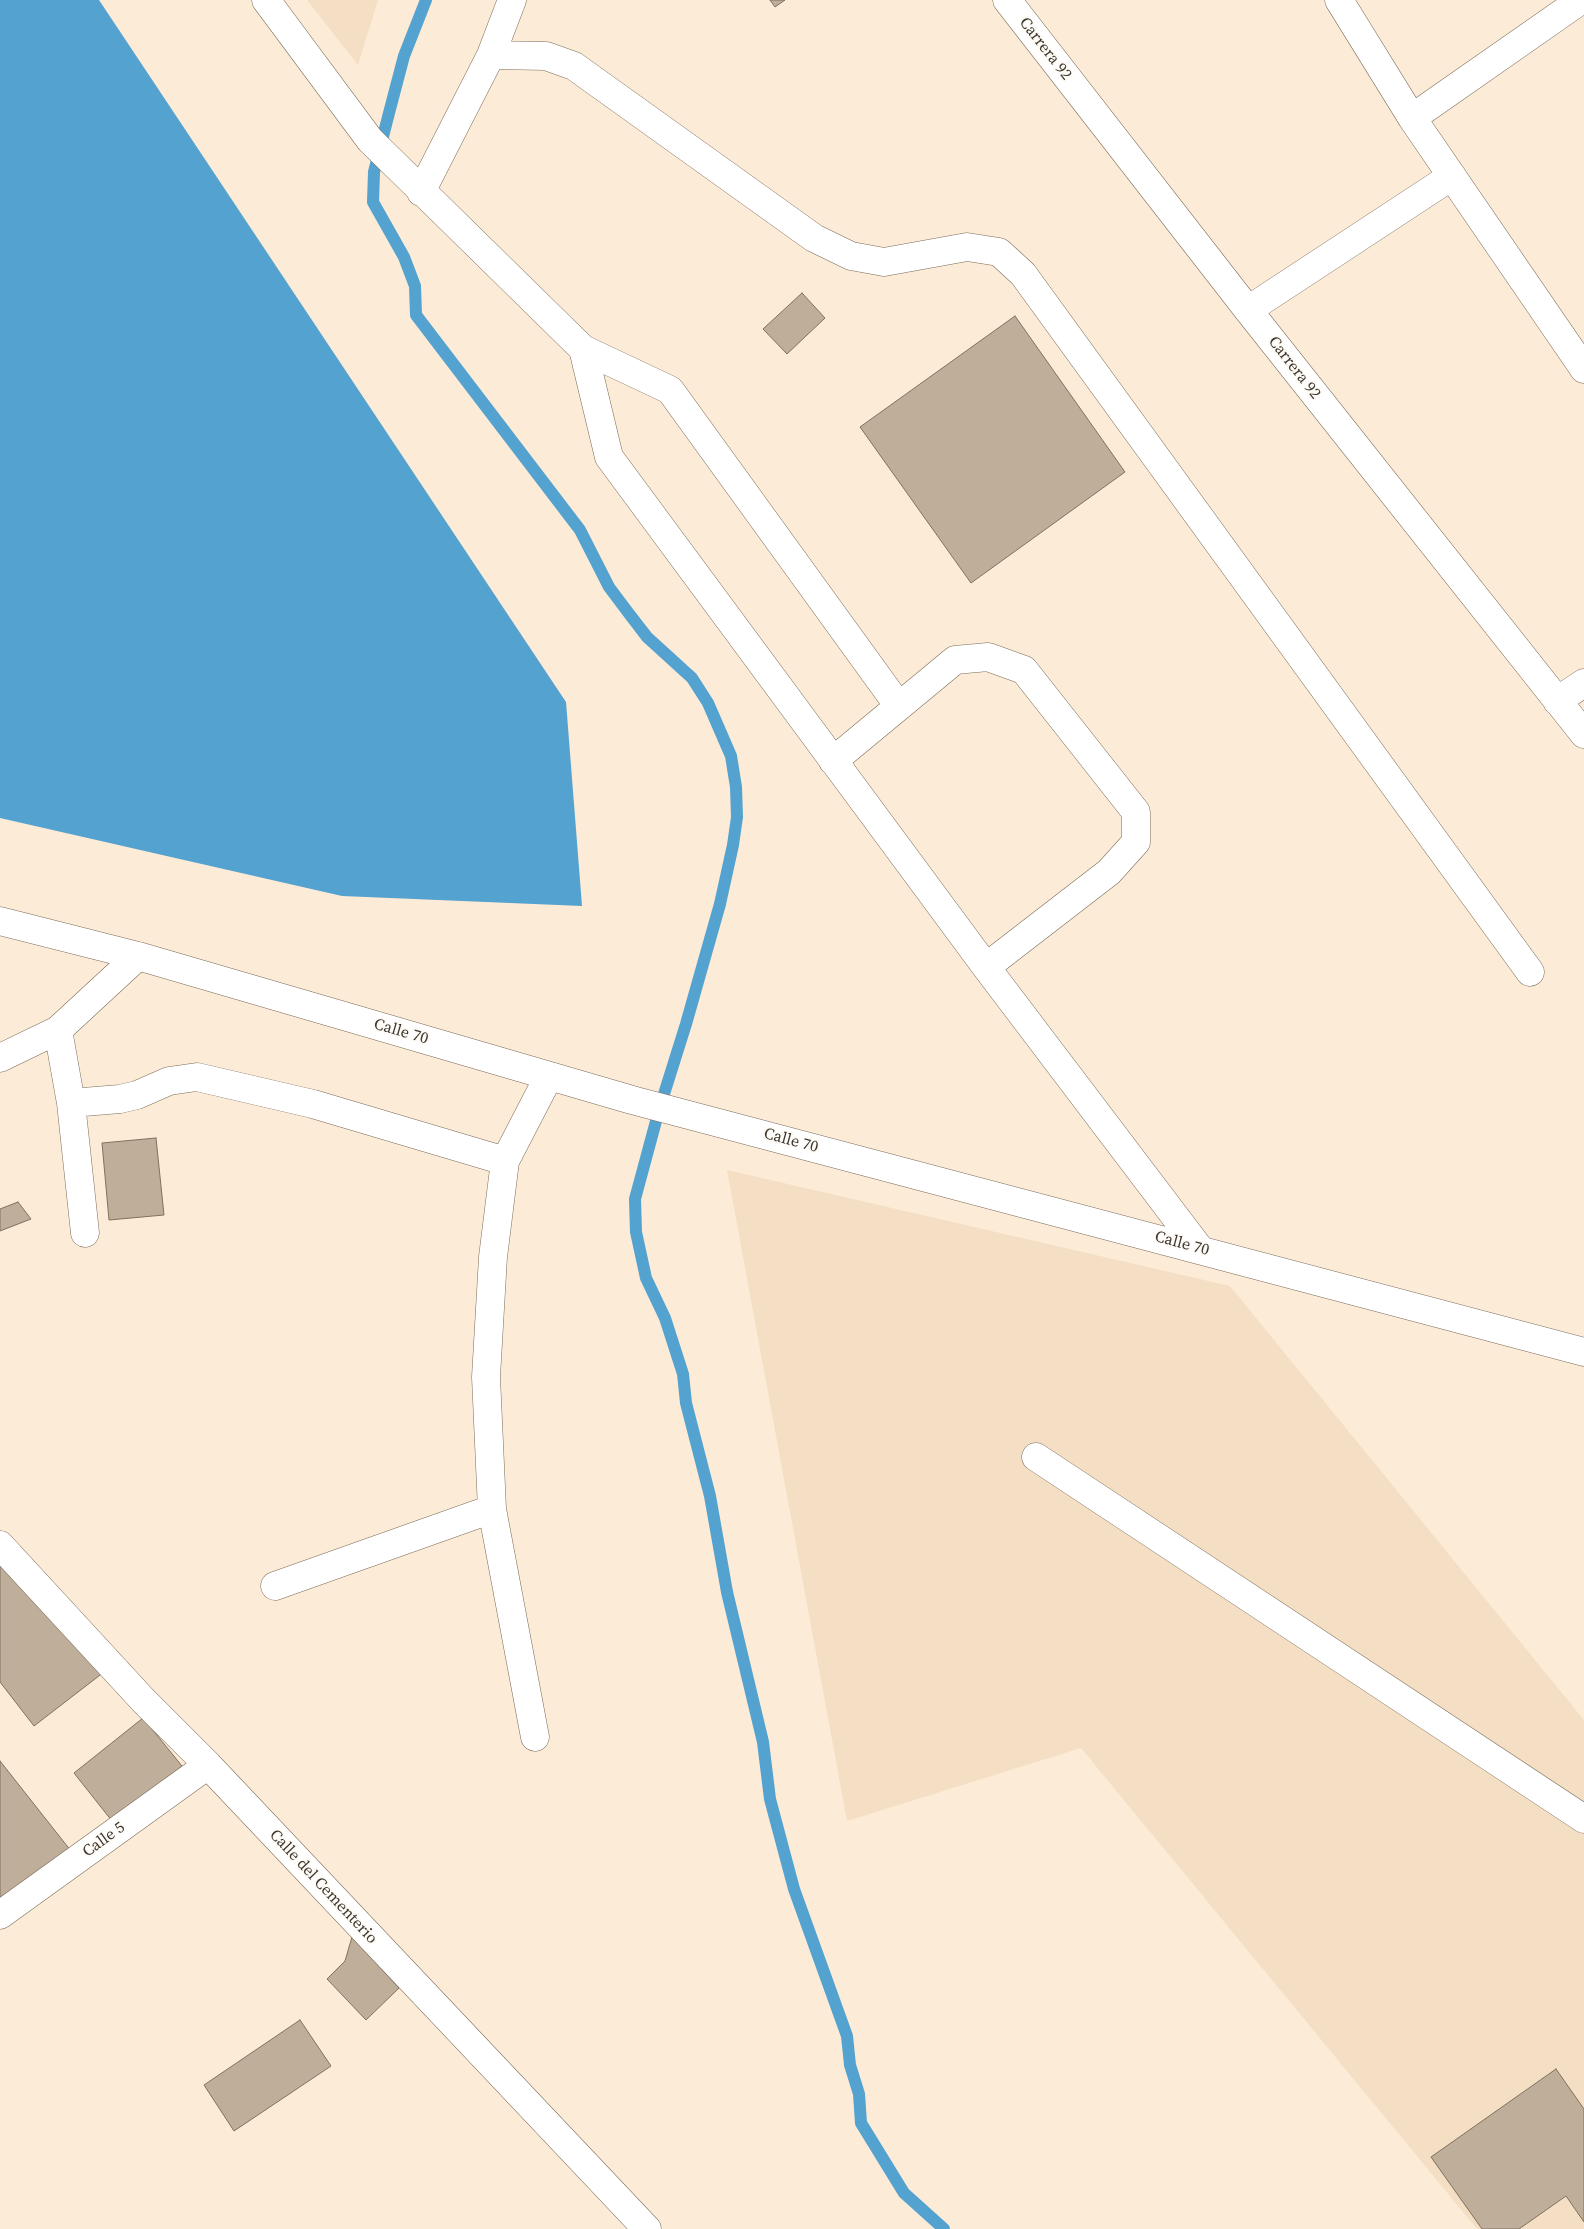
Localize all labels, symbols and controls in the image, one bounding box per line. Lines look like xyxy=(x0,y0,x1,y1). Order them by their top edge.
street label: Carrera 92 xyxy=(1015,14,1075,84)
street label: Carrera 92 xyxy=(1264,333,1324,403)
street label: Calle 70 xyxy=(372,1015,430,1049)
street label: Calle 70 xyxy=(762,1125,820,1157)
street label: Calle 70 xyxy=(1153,1228,1211,1260)
street label: Calle 5 xyxy=(79,1818,129,1862)
street label: Calle del Cementerio xyxy=(265,1826,381,1948)

